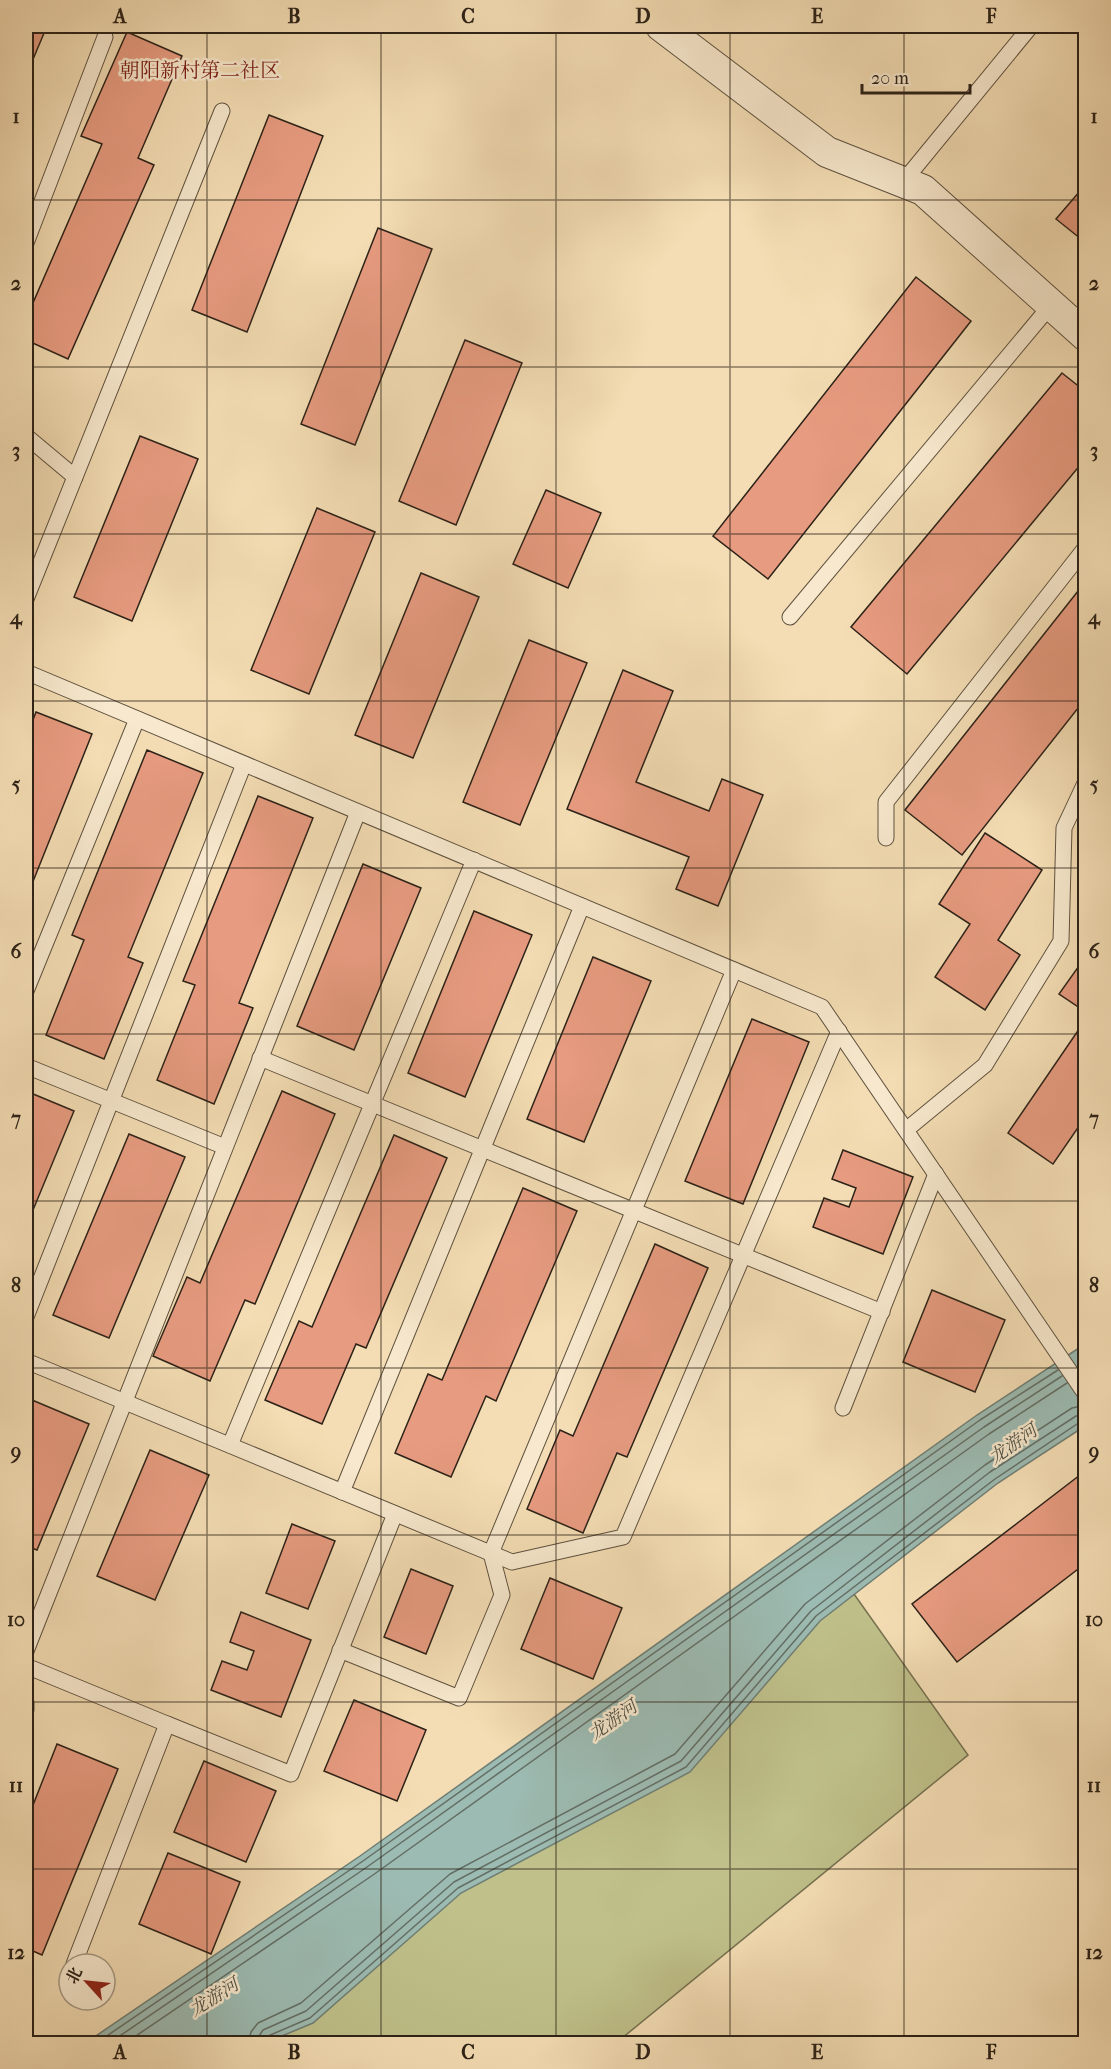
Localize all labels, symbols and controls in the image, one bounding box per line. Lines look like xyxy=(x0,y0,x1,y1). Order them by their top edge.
text: A xyxy=(112,5,128,28)
text: B xyxy=(287,5,301,28)
text: C xyxy=(461,5,475,28)
text: D xyxy=(635,5,651,28)
text: E xyxy=(811,5,823,28)
text: F xyxy=(985,5,997,28)
scale bar xyxy=(862,57,970,95)
district label: 朝阳新村第二社区 xyxy=(120,59,280,82)
text: 20 m xyxy=(871,68,909,89)
text: 1 xyxy=(12,105,20,128)
text: 1 xyxy=(1090,105,1098,128)
text: 2 xyxy=(11,272,21,295)
text: 2 xyxy=(1089,272,1099,295)
text: 3 xyxy=(12,439,20,462)
text: 3 xyxy=(1090,439,1098,462)
text: 4 xyxy=(9,606,23,630)
text: 4 xyxy=(1087,606,1101,630)
text: 5 xyxy=(12,773,21,796)
text: 5 xyxy=(1090,773,1099,796)
text: 6 xyxy=(11,940,23,963)
text: 6 xyxy=(1089,940,1101,963)
text: 7 xyxy=(10,1107,21,1130)
text: 7 xyxy=(1088,1107,1099,1130)
text: 8 xyxy=(11,1274,21,1297)
text: 8 xyxy=(1089,1274,1099,1297)
water label: 龙游河 xyxy=(985,1419,1044,1468)
text: 9 xyxy=(10,1441,21,1464)
text: 9 xyxy=(1088,1441,1099,1464)
text: 10 xyxy=(7,1608,25,1631)
text: 10 xyxy=(1085,1608,1103,1631)
water label: 龙游河 xyxy=(585,1695,644,1744)
text: 11 xyxy=(9,1774,23,1797)
text: 11 xyxy=(1087,1774,1101,1797)
text: 12 xyxy=(7,1941,25,1964)
text: 12 xyxy=(1085,1941,1103,1964)
north arrow xyxy=(57,1952,117,2012)
text: 北 xyxy=(62,1964,86,1987)
water label: 龙游河 xyxy=(186,1973,245,2021)
text: A xyxy=(112,2041,128,2064)
text: B xyxy=(287,2041,301,2064)
text: C xyxy=(461,2041,475,2064)
text: D xyxy=(635,2041,651,2064)
text: E xyxy=(811,2041,823,2064)
text: F xyxy=(985,2041,997,2064)

